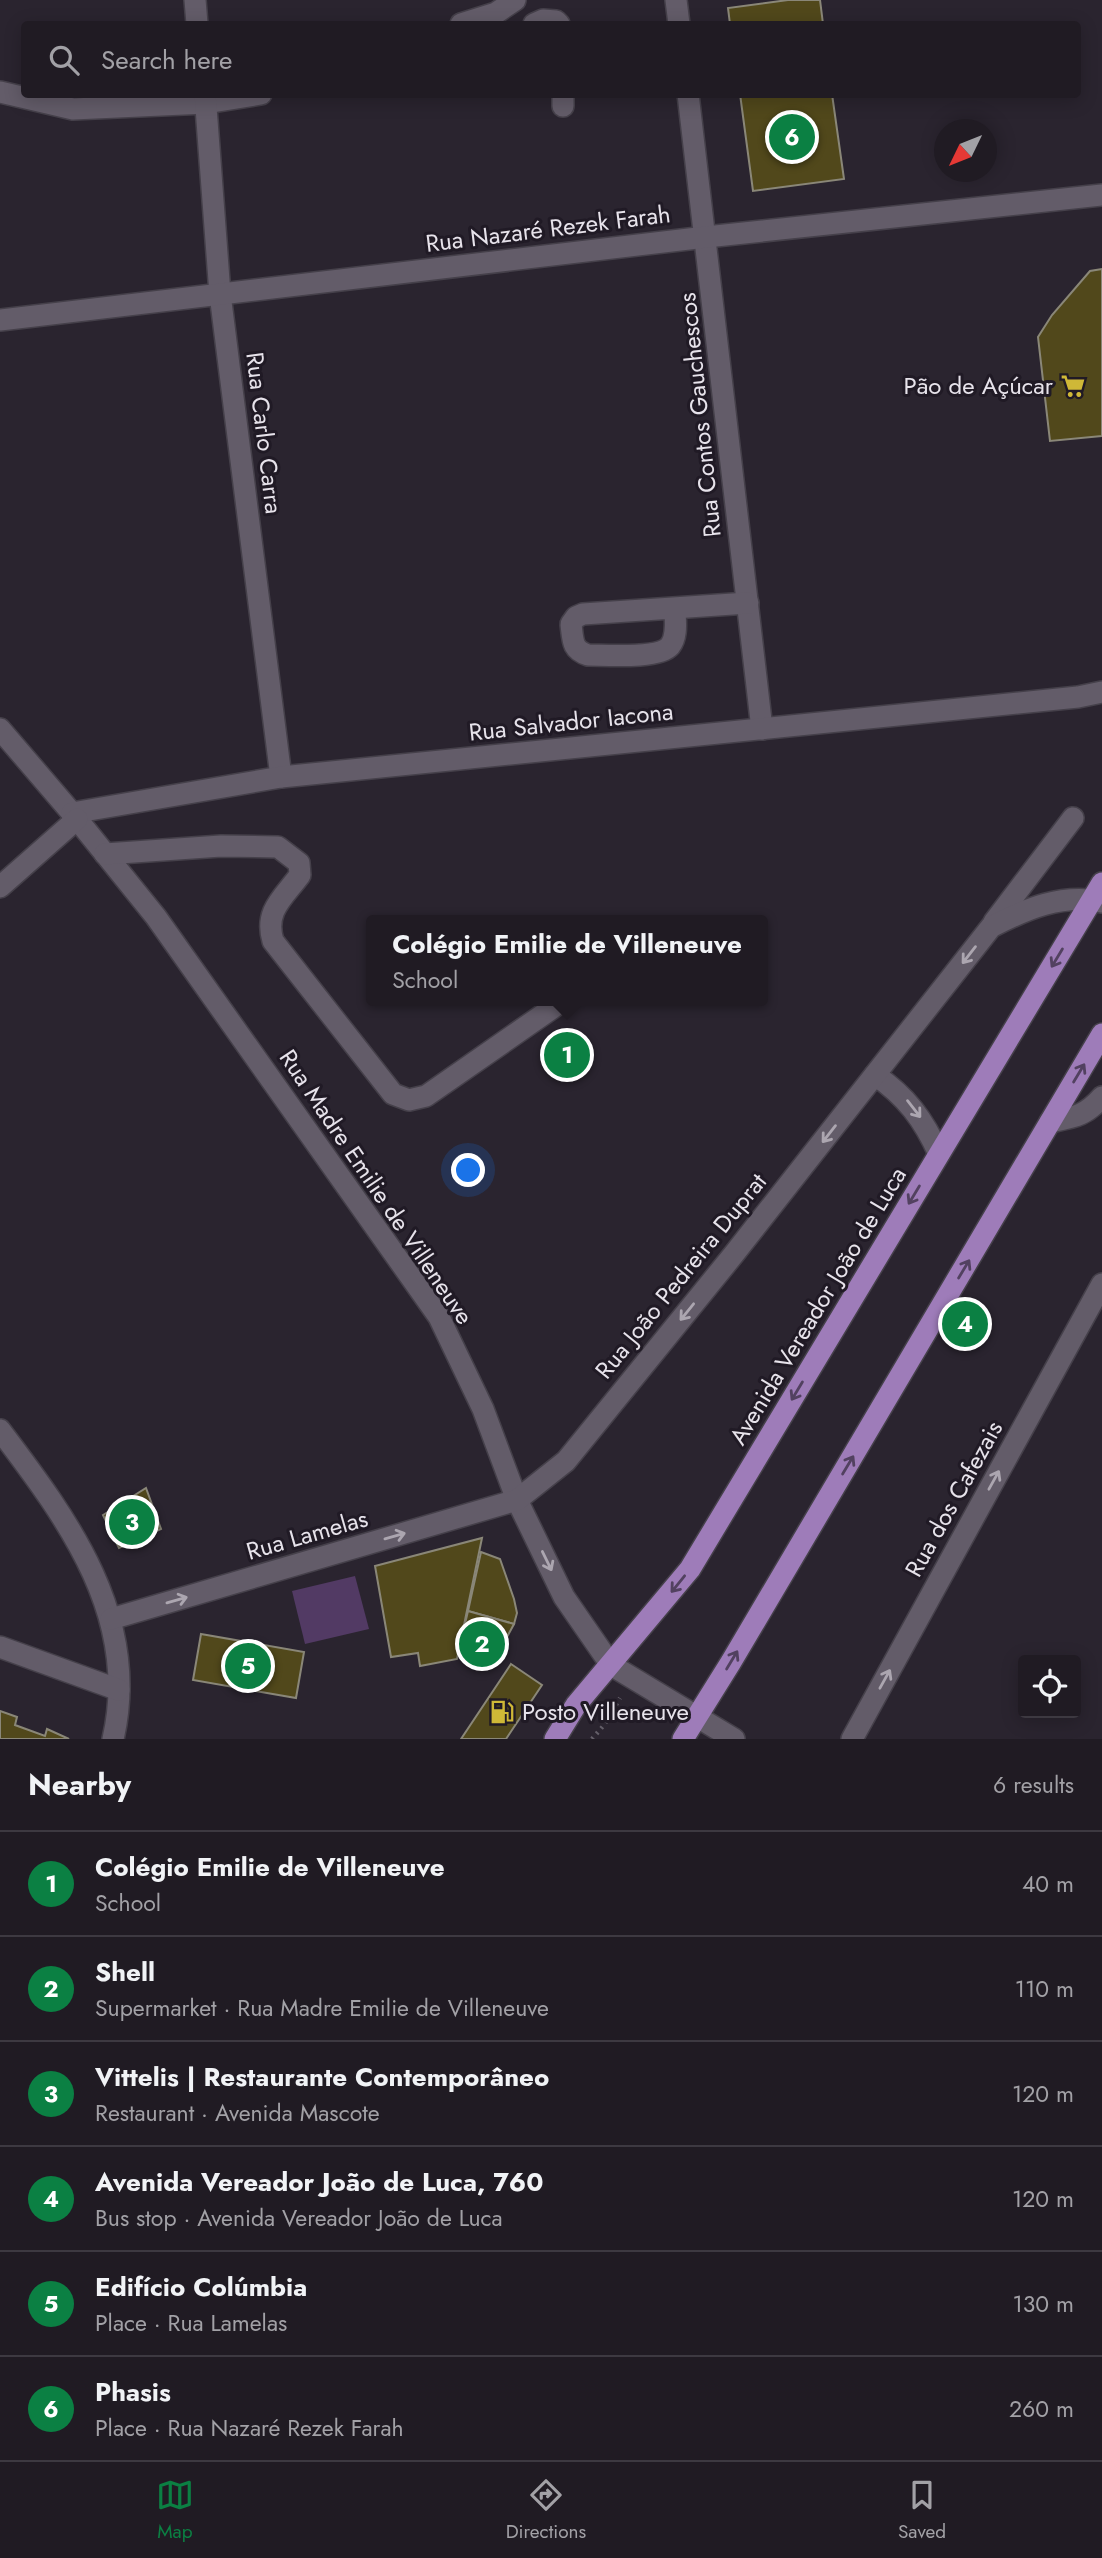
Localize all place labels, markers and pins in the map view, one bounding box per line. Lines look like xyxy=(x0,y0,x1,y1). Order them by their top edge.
pin: 6 xyxy=(769,111,815,163)
place label: Pão de Açúcar xyxy=(904,368,1054,403)
supermarket icon: Pão de Açúcar xyxy=(1059,372,1087,400)
pin: 1 xyxy=(544,1029,590,1081)
pin: 4 xyxy=(942,1298,988,1350)
pin: 3 xyxy=(109,1496,155,1548)
pin: 2 xyxy=(459,1618,505,1670)
pin: 5 xyxy=(225,1640,271,1692)
place label: Posto Villeneuve xyxy=(522,1694,689,1729)
fuel station icon: Posto Villeneuve xyxy=(488,1698,516,1726)

